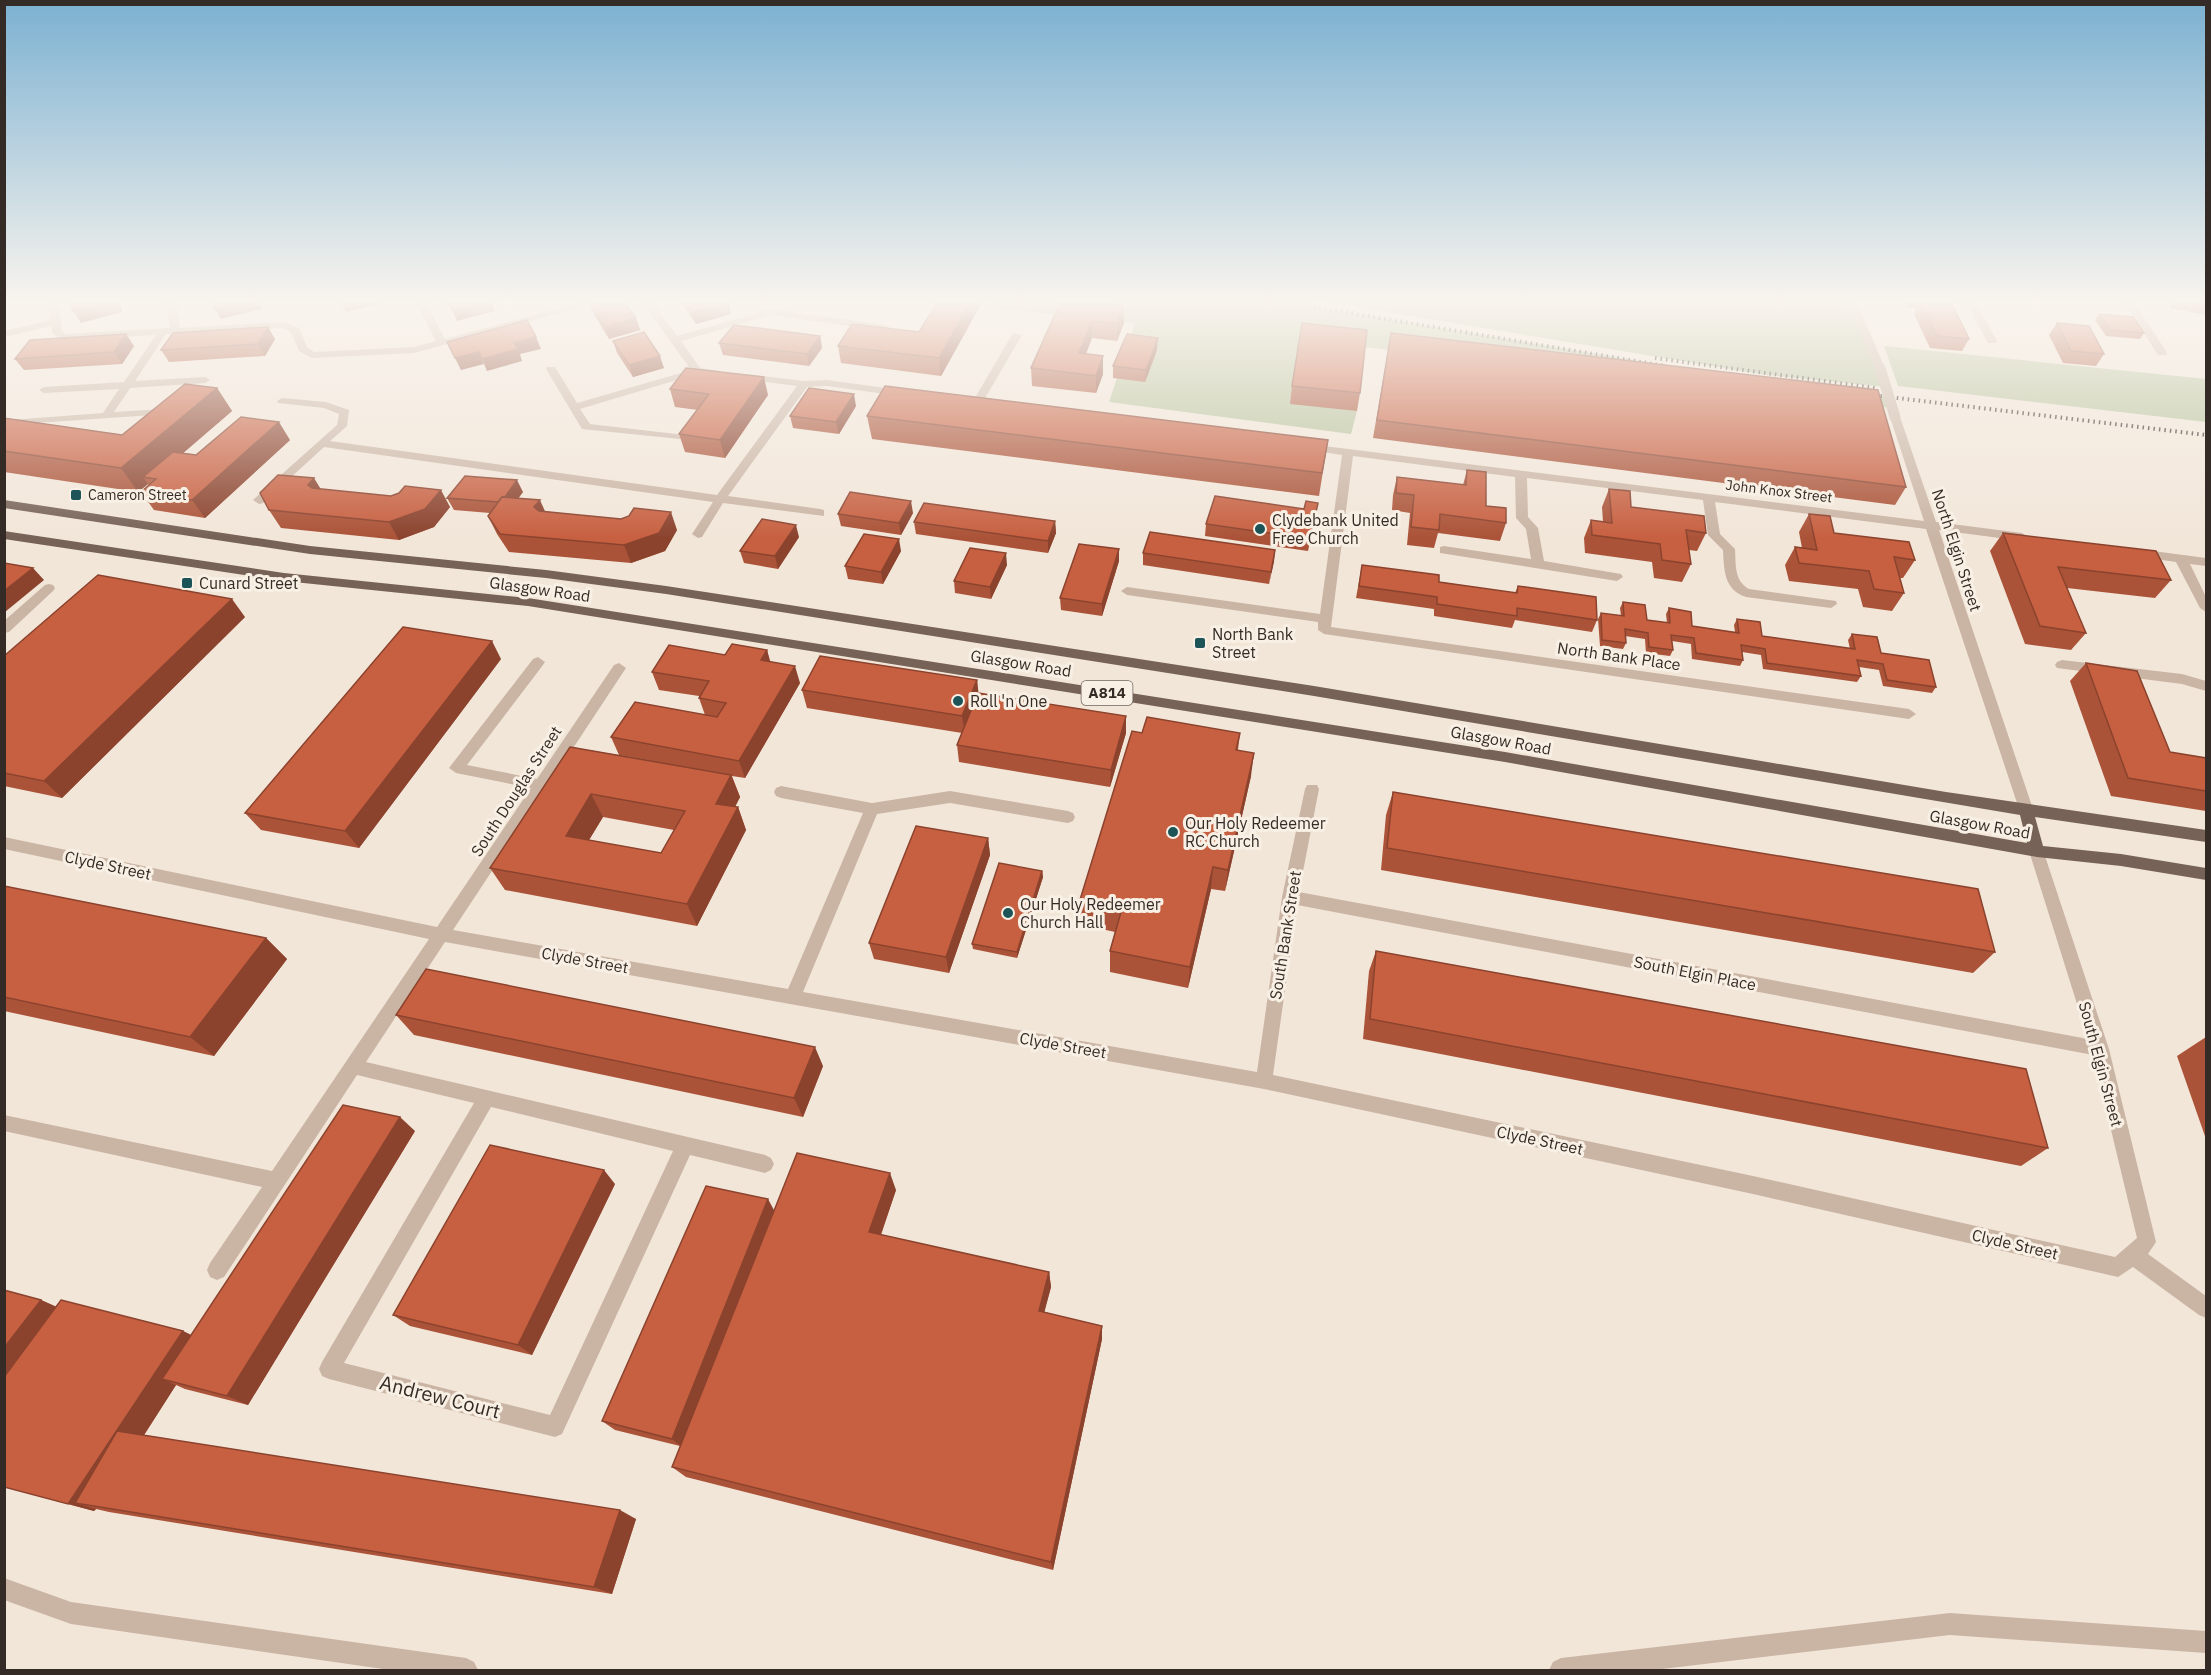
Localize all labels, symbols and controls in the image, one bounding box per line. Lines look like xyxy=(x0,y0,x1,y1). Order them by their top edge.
street label: John Knox Street xyxy=(1725,476,1833,506)
place label: Cameron Street xyxy=(88,486,187,504)
street label: North Elgin Street xyxy=(1928,486,1986,614)
marker: Cameron Street xyxy=(69,488,83,502)
place label: Clydebank United Free Church xyxy=(1272,510,1399,548)
marker: Clydebank United Free Church xyxy=(1253,522,1267,536)
street label: Glasgow Road xyxy=(488,572,592,606)
place label: Cunard Street xyxy=(199,573,298,593)
marker: Cunard Street xyxy=(180,576,194,590)
place label: North Bank Street xyxy=(1212,624,1294,662)
marker: North Bank Street xyxy=(1193,636,1207,650)
street label: North Bank Place xyxy=(1556,637,1682,675)
street label: Glasgow Road xyxy=(969,645,1073,681)
road number: A814 xyxy=(1082,681,1132,705)
place label: Roll 'n One xyxy=(970,691,1048,711)
marker: Roll 'n One xyxy=(951,694,965,708)
street label: Glasgow Road xyxy=(1449,721,1553,759)
street label: South Douglas Street xyxy=(466,722,566,860)
street label: Glasgow Road xyxy=(1928,805,2032,843)
place label: Our Holy Redeemer RC Church xyxy=(1185,813,1326,851)
marker: Our Holy Redeemer RC Church xyxy=(1166,825,1180,839)
street label: Clyde Street xyxy=(63,846,153,884)
street label: South Bank Street xyxy=(1265,869,1305,1001)
place label: Our Holy Redeemer Church Hall xyxy=(1020,894,1161,932)
marker: Our Holy Redeemer Church Hall xyxy=(1001,906,1015,920)
street label: Clyde Street xyxy=(540,943,630,977)
street label: South Elgin Place xyxy=(1632,951,1758,995)
street label: South Elgin Street xyxy=(2075,999,2127,1129)
street label: Clyde Street xyxy=(1018,1028,1108,1062)
street label: Clyde Street xyxy=(1495,1121,1585,1159)
street label: Clyde Street xyxy=(1970,1224,2060,1264)
street label: Andrew Court xyxy=(377,1368,503,1425)

